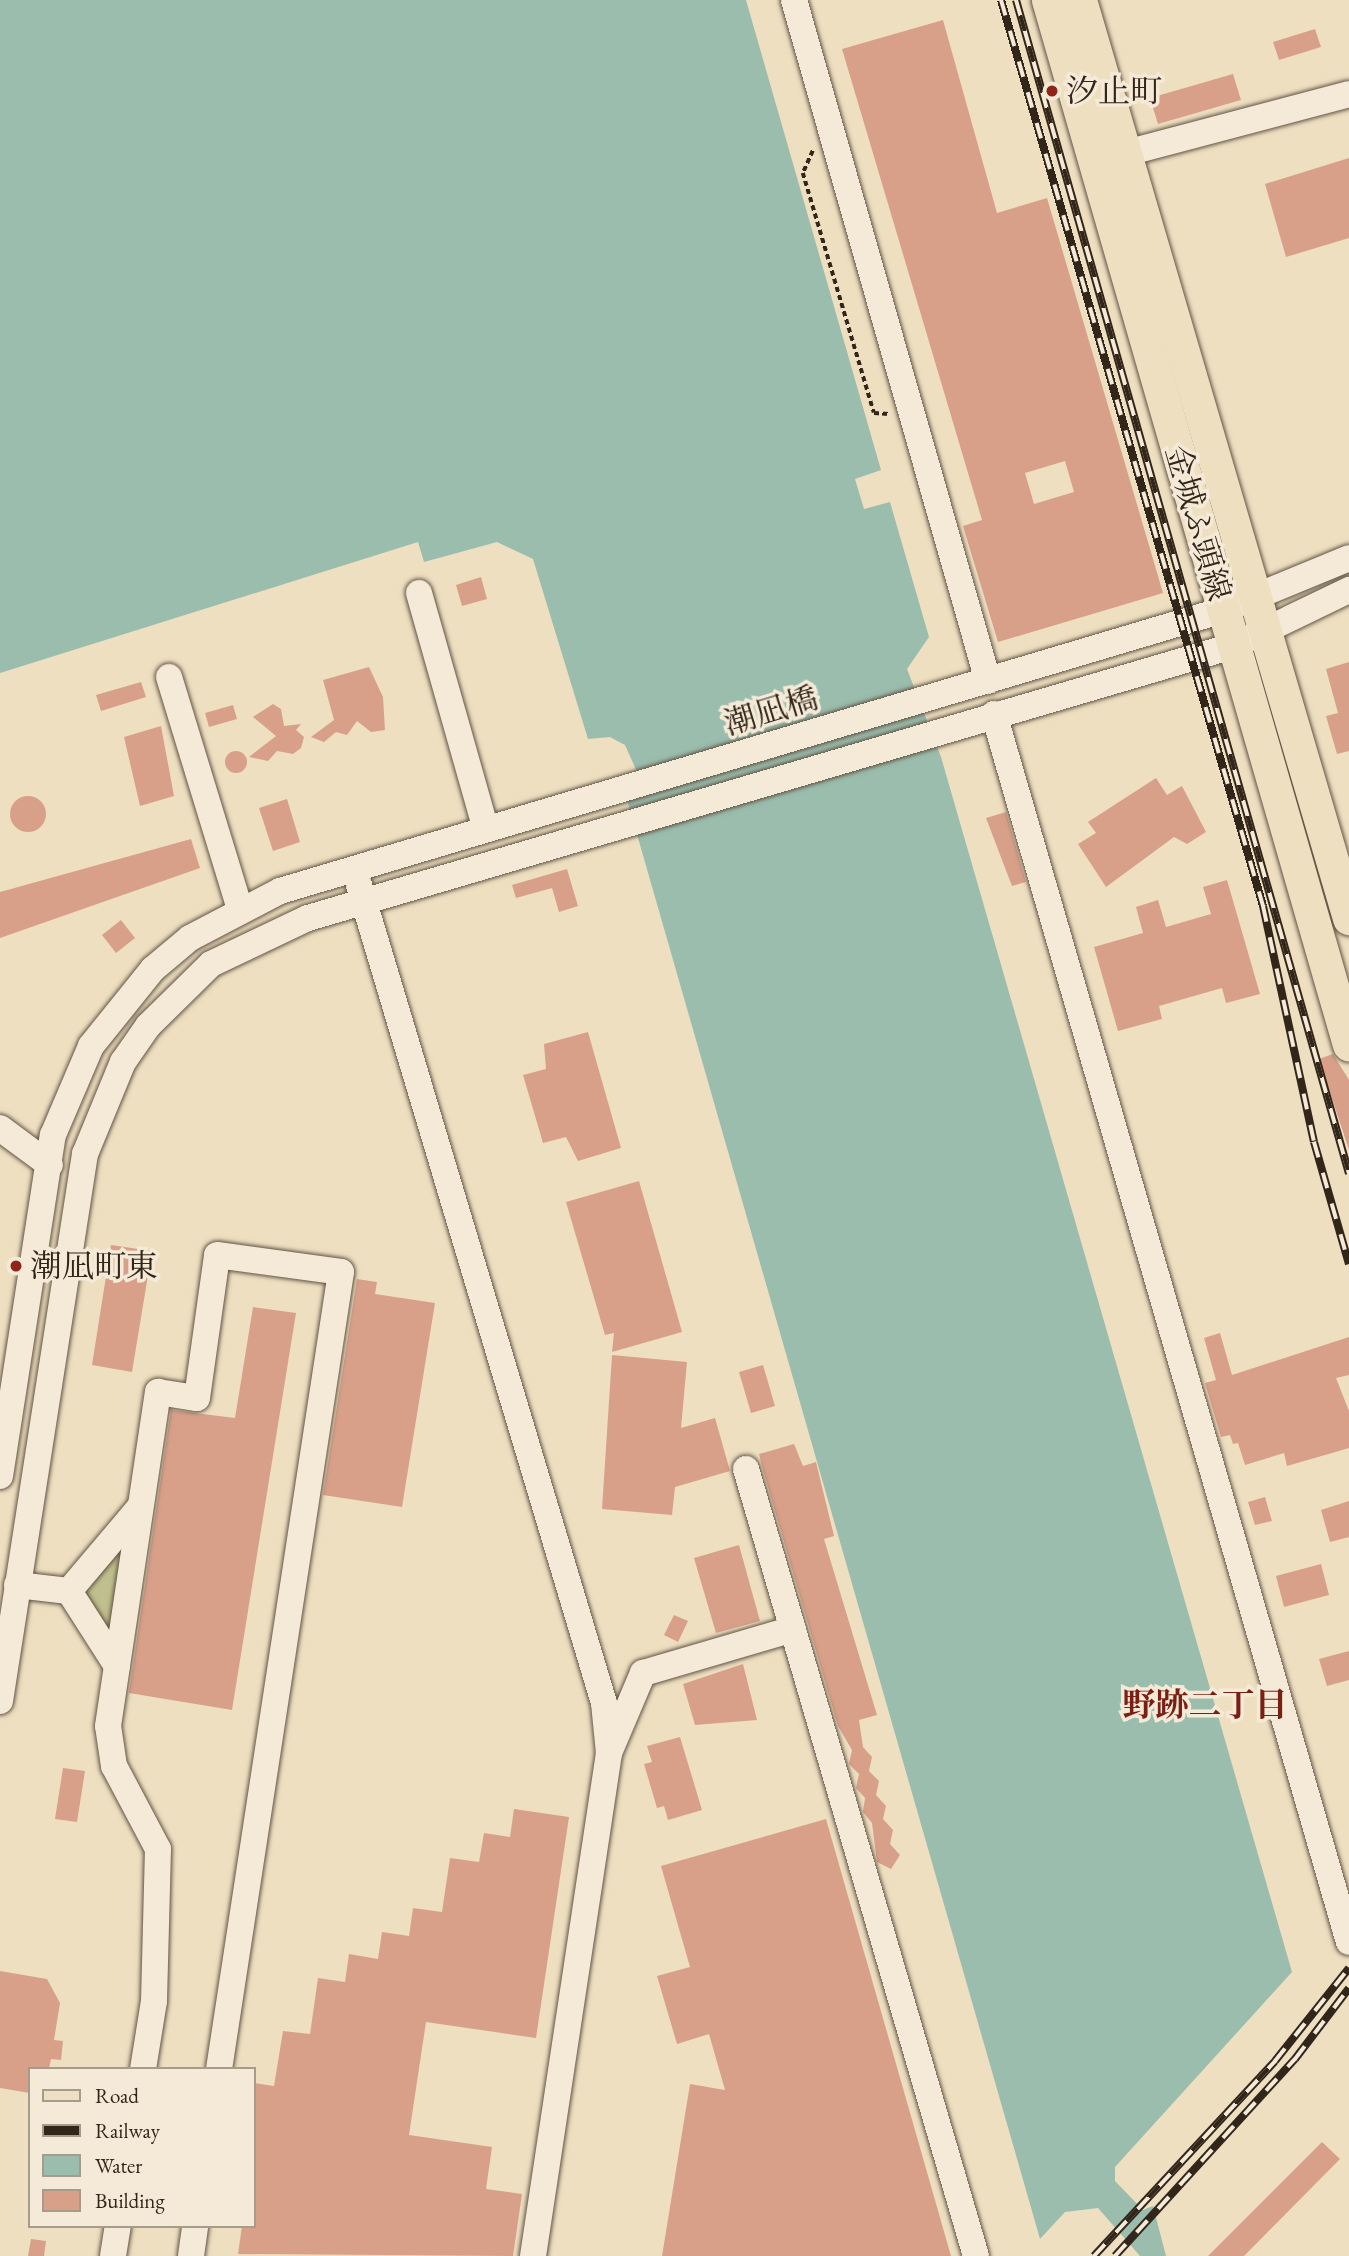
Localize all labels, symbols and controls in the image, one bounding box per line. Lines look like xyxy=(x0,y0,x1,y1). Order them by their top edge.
place label: 汐止町 xyxy=(1066,72,1162,110)
marker: 汐止町 xyxy=(1044,83,1060,99)
street label: 金城ふ頭線 xyxy=(1157,441,1239,605)
street label: 潮凪橋 xyxy=(719,679,823,743)
place label: 潮凪町東 xyxy=(30,1247,158,1285)
marker: 潮凪町東 xyxy=(8,1258,24,1274)
district label: 野跡二丁目 xyxy=(1123,1685,1287,1725)
legend xyxy=(28,2067,256,2228)
text: Road xyxy=(95,2082,139,2109)
text: Railway xyxy=(95,2117,160,2144)
text: Water xyxy=(95,2152,142,2179)
text: Building xyxy=(95,2187,165,2214)

